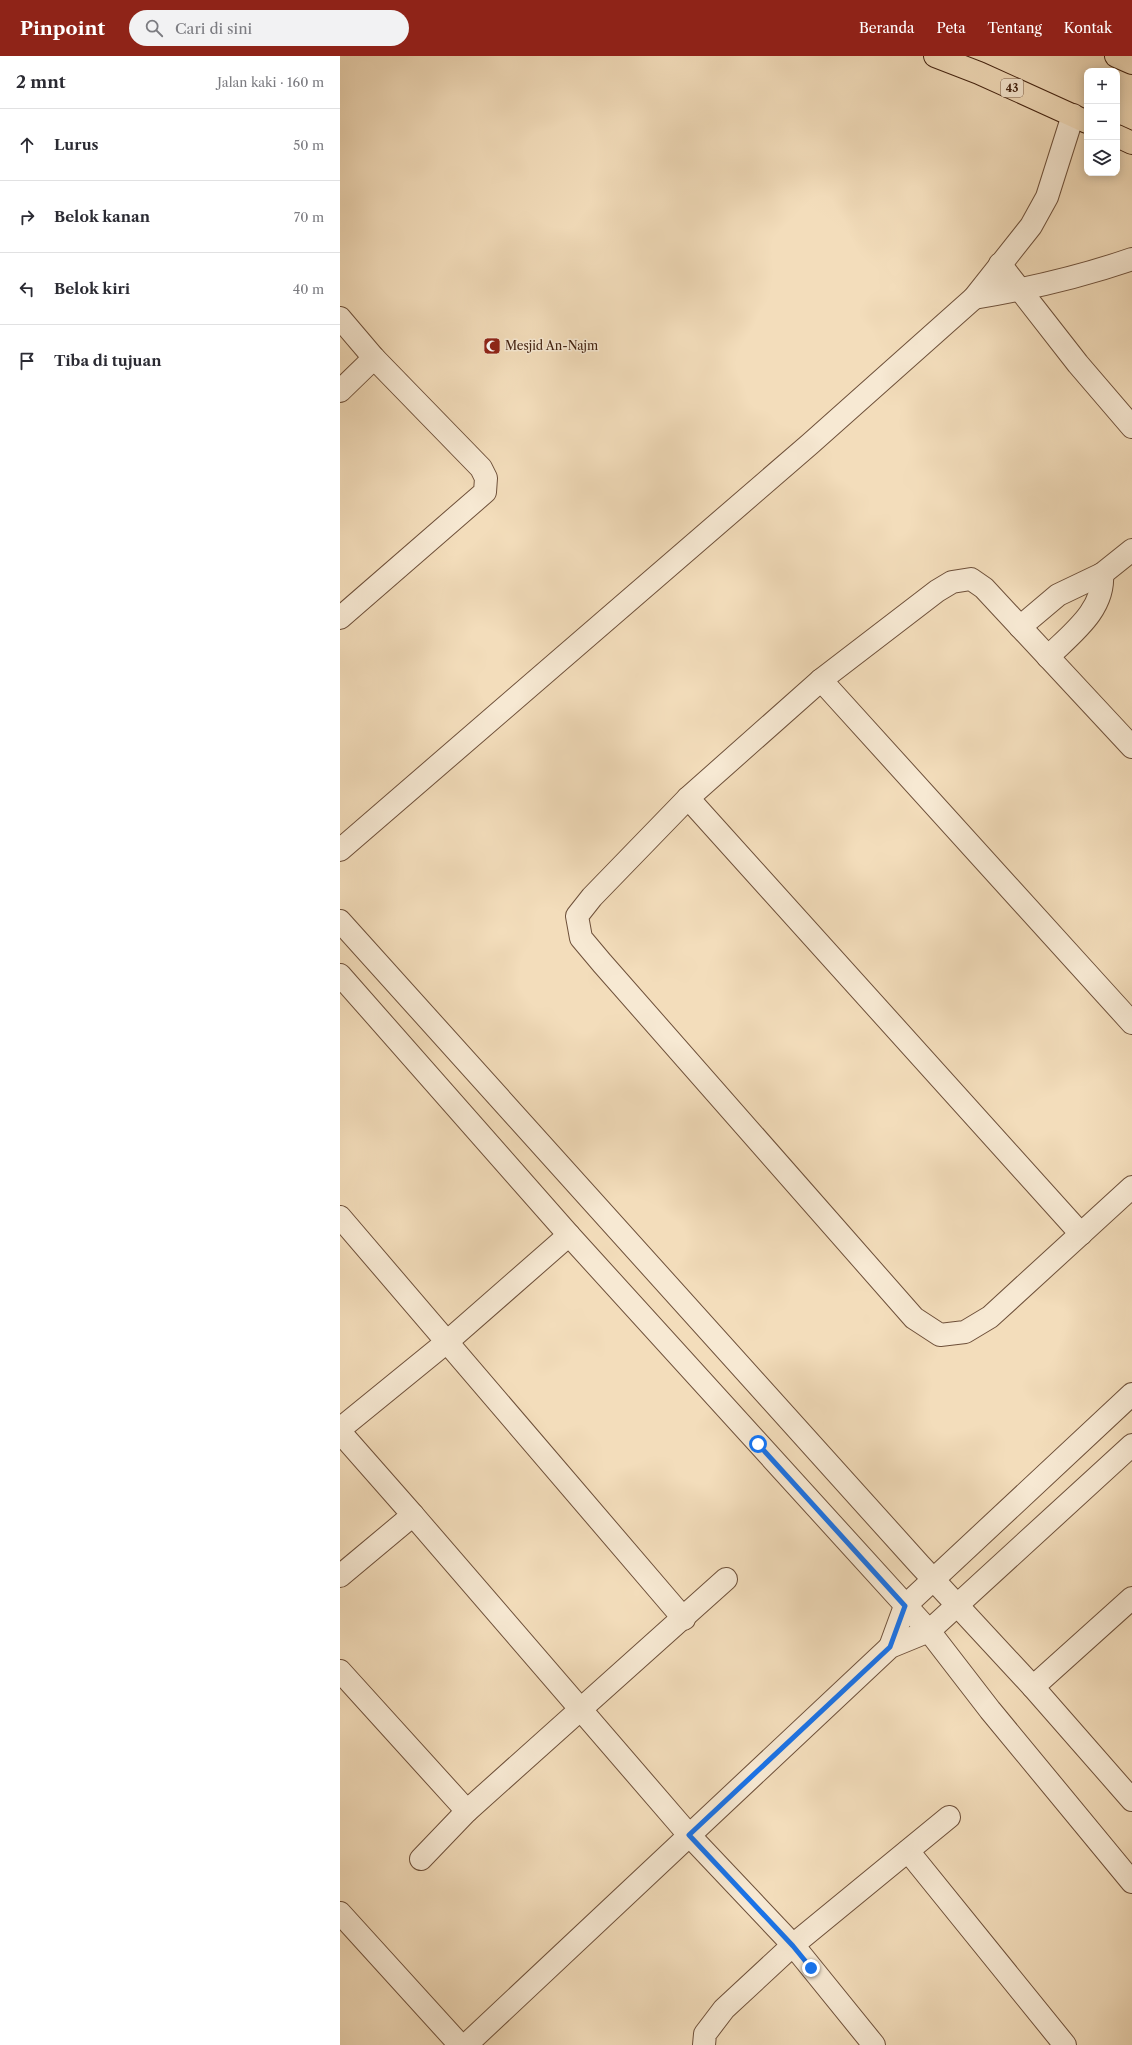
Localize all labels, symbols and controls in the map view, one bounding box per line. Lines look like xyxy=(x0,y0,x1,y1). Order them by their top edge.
search box xyxy=(129,10,409,46)
text: Pinpoint xyxy=(20,17,105,40)
icon: search xyxy=(143,17,165,39)
text: Cari di sini xyxy=(175,19,252,38)
text: Beranda xyxy=(859,19,915,37)
text: Peta xyxy=(937,19,966,37)
text: Tentang xyxy=(988,19,1042,37)
text: Kontak xyxy=(1064,19,1112,37)
map controls xyxy=(1084,68,1120,176)
button: + xyxy=(1084,68,1120,104)
text: 2 mnt xyxy=(16,72,66,92)
text: Jalan kaki · 160 m xyxy=(217,74,324,90)
road number: 43 xyxy=(1001,79,1023,97)
button: − xyxy=(1084,104,1120,140)
icon: ahead xyxy=(16,134,38,156)
text: Lurus xyxy=(54,135,99,154)
text: 50 m xyxy=(293,137,324,153)
button: layers xyxy=(1084,140,1120,176)
icon: right xyxy=(16,206,38,228)
text: Belok kanan xyxy=(54,207,150,226)
text: 70 m xyxy=(294,209,324,225)
icon: left xyxy=(16,278,38,300)
text: Belok kiri xyxy=(54,279,130,298)
text: 40 m xyxy=(293,281,324,297)
mosque icon: Mesjid An-Najm xyxy=(482,336,502,356)
place label: Mesjid An-Najm xyxy=(505,338,598,353)
icon: arrive xyxy=(16,350,38,372)
text: Tiba di tujuan xyxy=(54,351,162,370)
route start xyxy=(749,1435,767,1453)
route end xyxy=(802,1959,820,1977)

